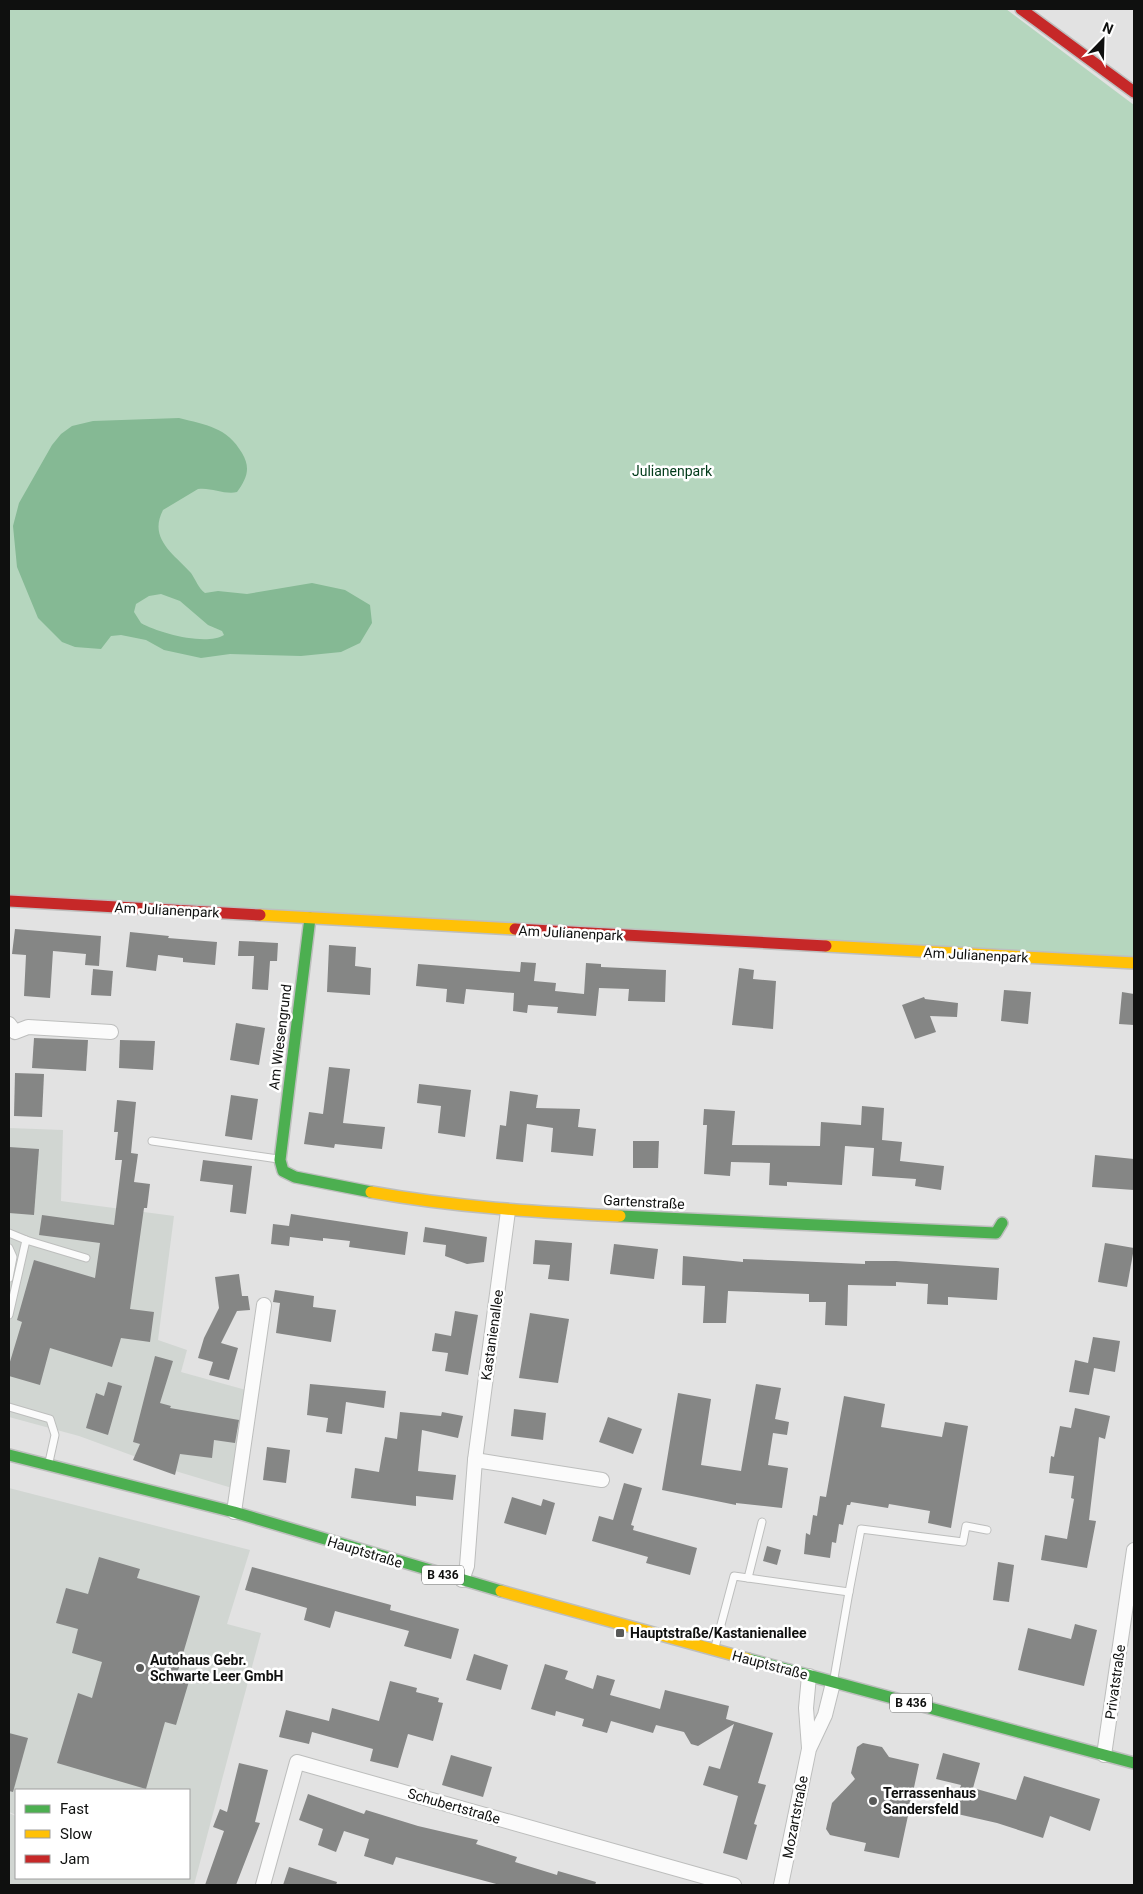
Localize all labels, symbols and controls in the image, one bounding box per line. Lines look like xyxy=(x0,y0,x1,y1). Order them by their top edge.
north arrow xyxy=(1078,15,1128,65)
text: N xyxy=(1100,19,1116,37)
park label: Julianenpark xyxy=(632,463,713,479)
street label: Am Julianenpark xyxy=(114,899,221,921)
street label: Am Julianenpark xyxy=(518,922,625,944)
street label: Am Julianenpark xyxy=(923,944,1030,966)
street label: Am Wiesengrund xyxy=(266,983,294,1091)
street label: Gartenstraße xyxy=(603,1192,685,1212)
street label: Kastanienallee xyxy=(478,1289,506,1381)
street label: Hauptstraße xyxy=(326,1533,404,1571)
road number: B 436 xyxy=(422,1566,464,1584)
place label: Hauptstraße/Kastanienallee xyxy=(630,1625,807,1641)
marker: Hauptstraße/Kastanienallee xyxy=(614,1627,626,1639)
street label: Privatstraße xyxy=(1102,1644,1128,1720)
street label: Hauptstraße xyxy=(731,1647,809,1683)
place label: Autohaus Gebr. Schwarte Leer GmbH xyxy=(150,1652,284,1684)
marker: Autohaus Gebr. Schwarte Leer GmbH xyxy=(134,1662,146,1674)
road number: B 436 xyxy=(890,1694,932,1712)
street label: Mozartstraße xyxy=(779,1774,811,1860)
street label: Schubertstraße xyxy=(406,1785,502,1827)
place label: Terrassenhaus Sandersfeld xyxy=(883,1785,976,1817)
legend xyxy=(15,1789,190,1879)
marker: Terrassenhaus Sandersfeld xyxy=(867,1795,879,1807)
text: Fast xyxy=(60,1800,89,1818)
text: Slow xyxy=(60,1825,92,1843)
text: Jam xyxy=(60,1850,90,1868)

